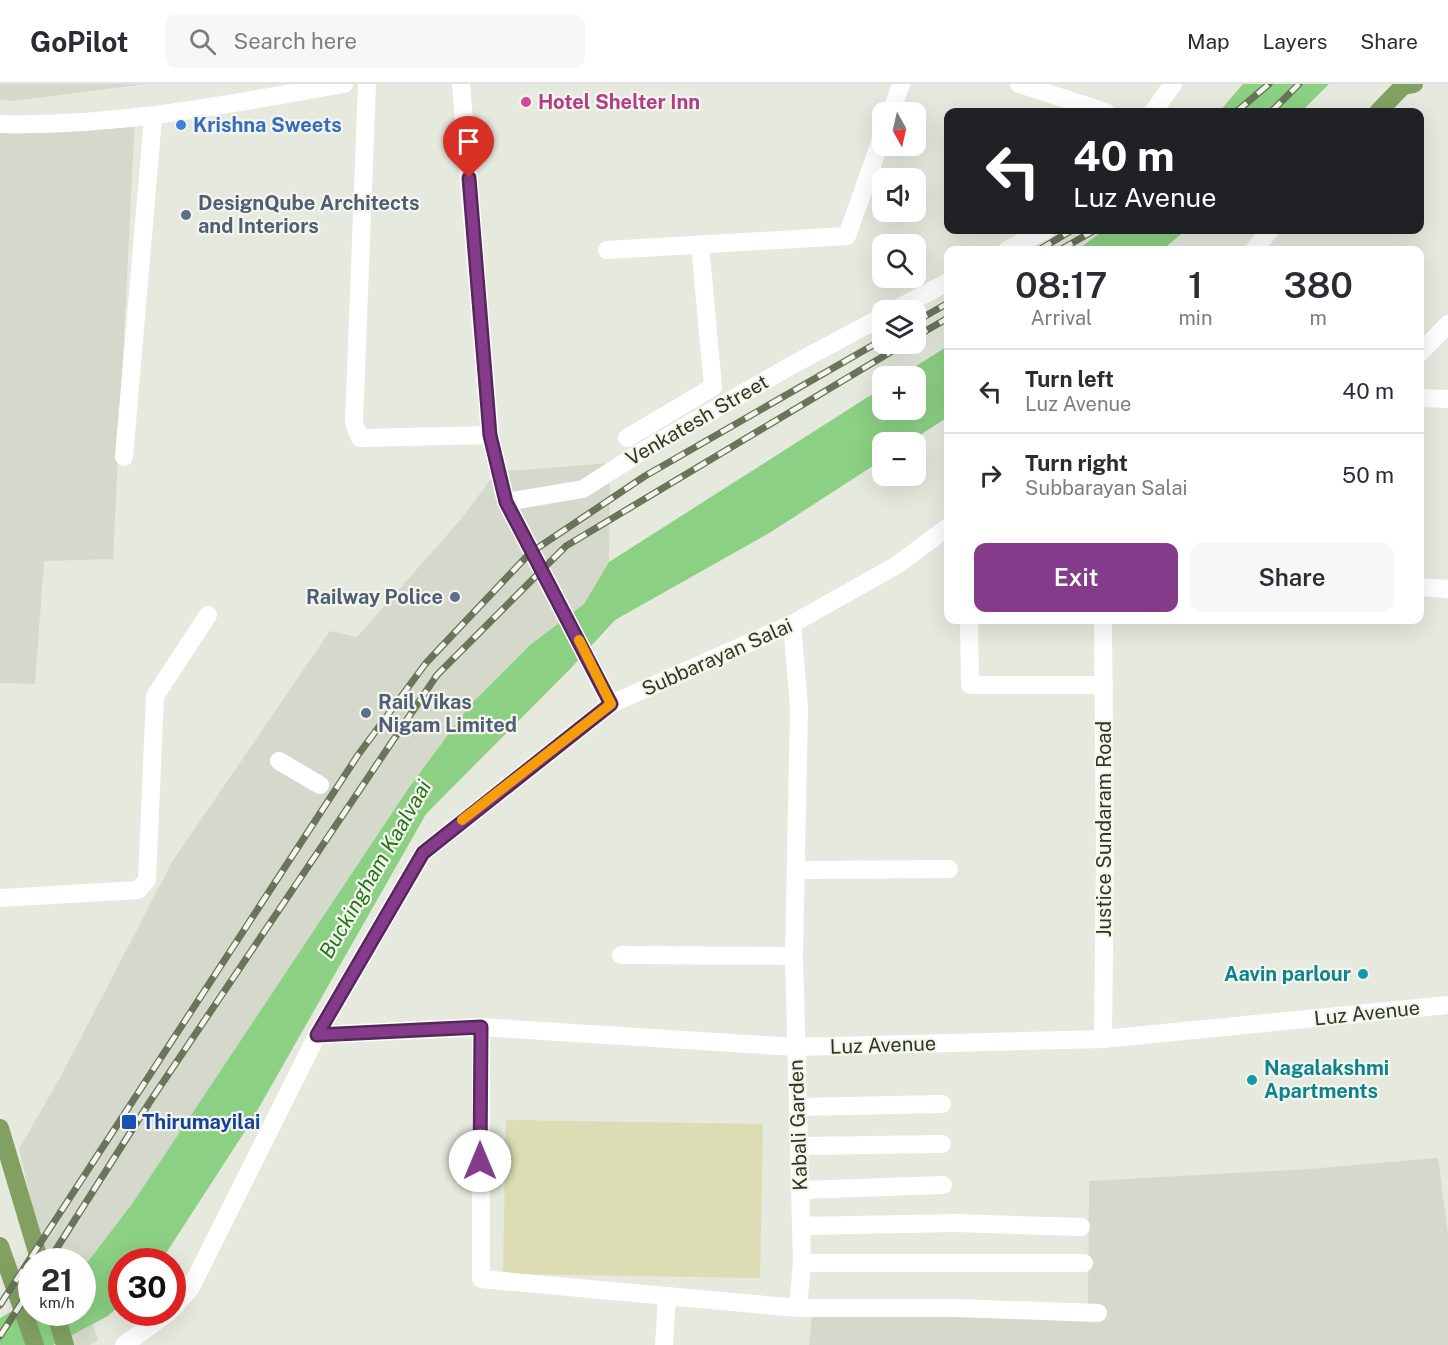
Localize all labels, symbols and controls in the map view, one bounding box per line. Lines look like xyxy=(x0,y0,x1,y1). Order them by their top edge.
search box xyxy=(165,14,585,68)
text: GoPilot xyxy=(30,25,129,58)
icon: search xyxy=(186,25,219,58)
text: Search here xyxy=(234,28,357,54)
text: Map xyxy=(1187,29,1230,54)
text: Layers xyxy=(1263,29,1327,54)
text: Share xyxy=(1360,29,1418,54)
place label: Hotel Shelter Inn xyxy=(538,90,700,114)
marker: Hotel Shelter Inn xyxy=(519,95,533,109)
north arrow xyxy=(872,102,926,156)
map controls xyxy=(872,102,926,486)
place label: Krishna Sweets xyxy=(193,113,342,137)
pin xyxy=(443,116,494,178)
marker: Krishna Sweets xyxy=(174,118,188,132)
icon: arrive xyxy=(452,125,485,158)
text: 40 m xyxy=(1073,131,1175,180)
icon: left xyxy=(974,132,1052,210)
button: sound xyxy=(872,168,926,222)
text: Luz Avenue xyxy=(1073,181,1217,213)
place label: DesignQube Architects and Interiors xyxy=(198,191,419,238)
marker: DesignQube Architects and Interiors xyxy=(179,208,193,222)
button: search xyxy=(872,234,926,288)
text: 08:17 xyxy=(1015,264,1107,306)
text: 1 xyxy=(1188,264,1203,306)
text: 380 xyxy=(1283,264,1353,306)
button: layers xyxy=(872,300,926,354)
text: Arrival xyxy=(1030,306,1092,330)
text: min xyxy=(1179,306,1212,330)
text: m xyxy=(1310,306,1327,330)
button: + xyxy=(872,366,926,420)
text: Turn left xyxy=(1025,366,1114,392)
street label: Venkatesh Street xyxy=(621,369,773,471)
icon: left xyxy=(974,375,1007,408)
text: 40 m xyxy=(1342,378,1394,404)
text: Luz Avenue xyxy=(1025,392,1131,416)
button: − xyxy=(872,432,926,486)
text: Turn right xyxy=(1025,450,1128,476)
icon: right xyxy=(974,459,1007,492)
text: 50 m xyxy=(1342,462,1394,488)
text: Subbarayan Salai xyxy=(1025,476,1187,500)
button: Exit xyxy=(974,543,1178,612)
button: Share xyxy=(1190,543,1394,612)
place label: Railway Police xyxy=(306,585,443,609)
marker: Railway Police xyxy=(448,590,462,604)
street label: Subbarayan Salai xyxy=(638,613,796,701)
place label: Rail Vikas Nigam Limited xyxy=(378,690,517,737)
marker: Rail Vikas Nigam Limited xyxy=(359,706,373,720)
street label: Justice Sundaram Road xyxy=(1092,721,1116,937)
water label: Buckingham Kaalvaai xyxy=(314,775,436,963)
place label: Aavin parlour xyxy=(1224,962,1351,986)
marker: Aavin parlour xyxy=(1356,967,1370,981)
street label: Luz Avenue xyxy=(1313,996,1421,1030)
street label: Luz Avenue xyxy=(829,1031,937,1059)
place label: Nagalakshmi Apartments xyxy=(1264,1056,1389,1103)
street label: Kabali Garden xyxy=(784,1059,812,1191)
marker: Nagalakshmi Apartments xyxy=(1245,1073,1259,1087)
place label: Thirumayilai xyxy=(142,1110,260,1134)
marker: Thirumayilai xyxy=(120,1113,138,1131)
position arrow xyxy=(448,1129,512,1193)
speed limit sign: 30 xyxy=(108,1248,186,1326)
text: 21 xyxy=(41,1262,73,1298)
text: km/h xyxy=(39,1294,75,1311)

